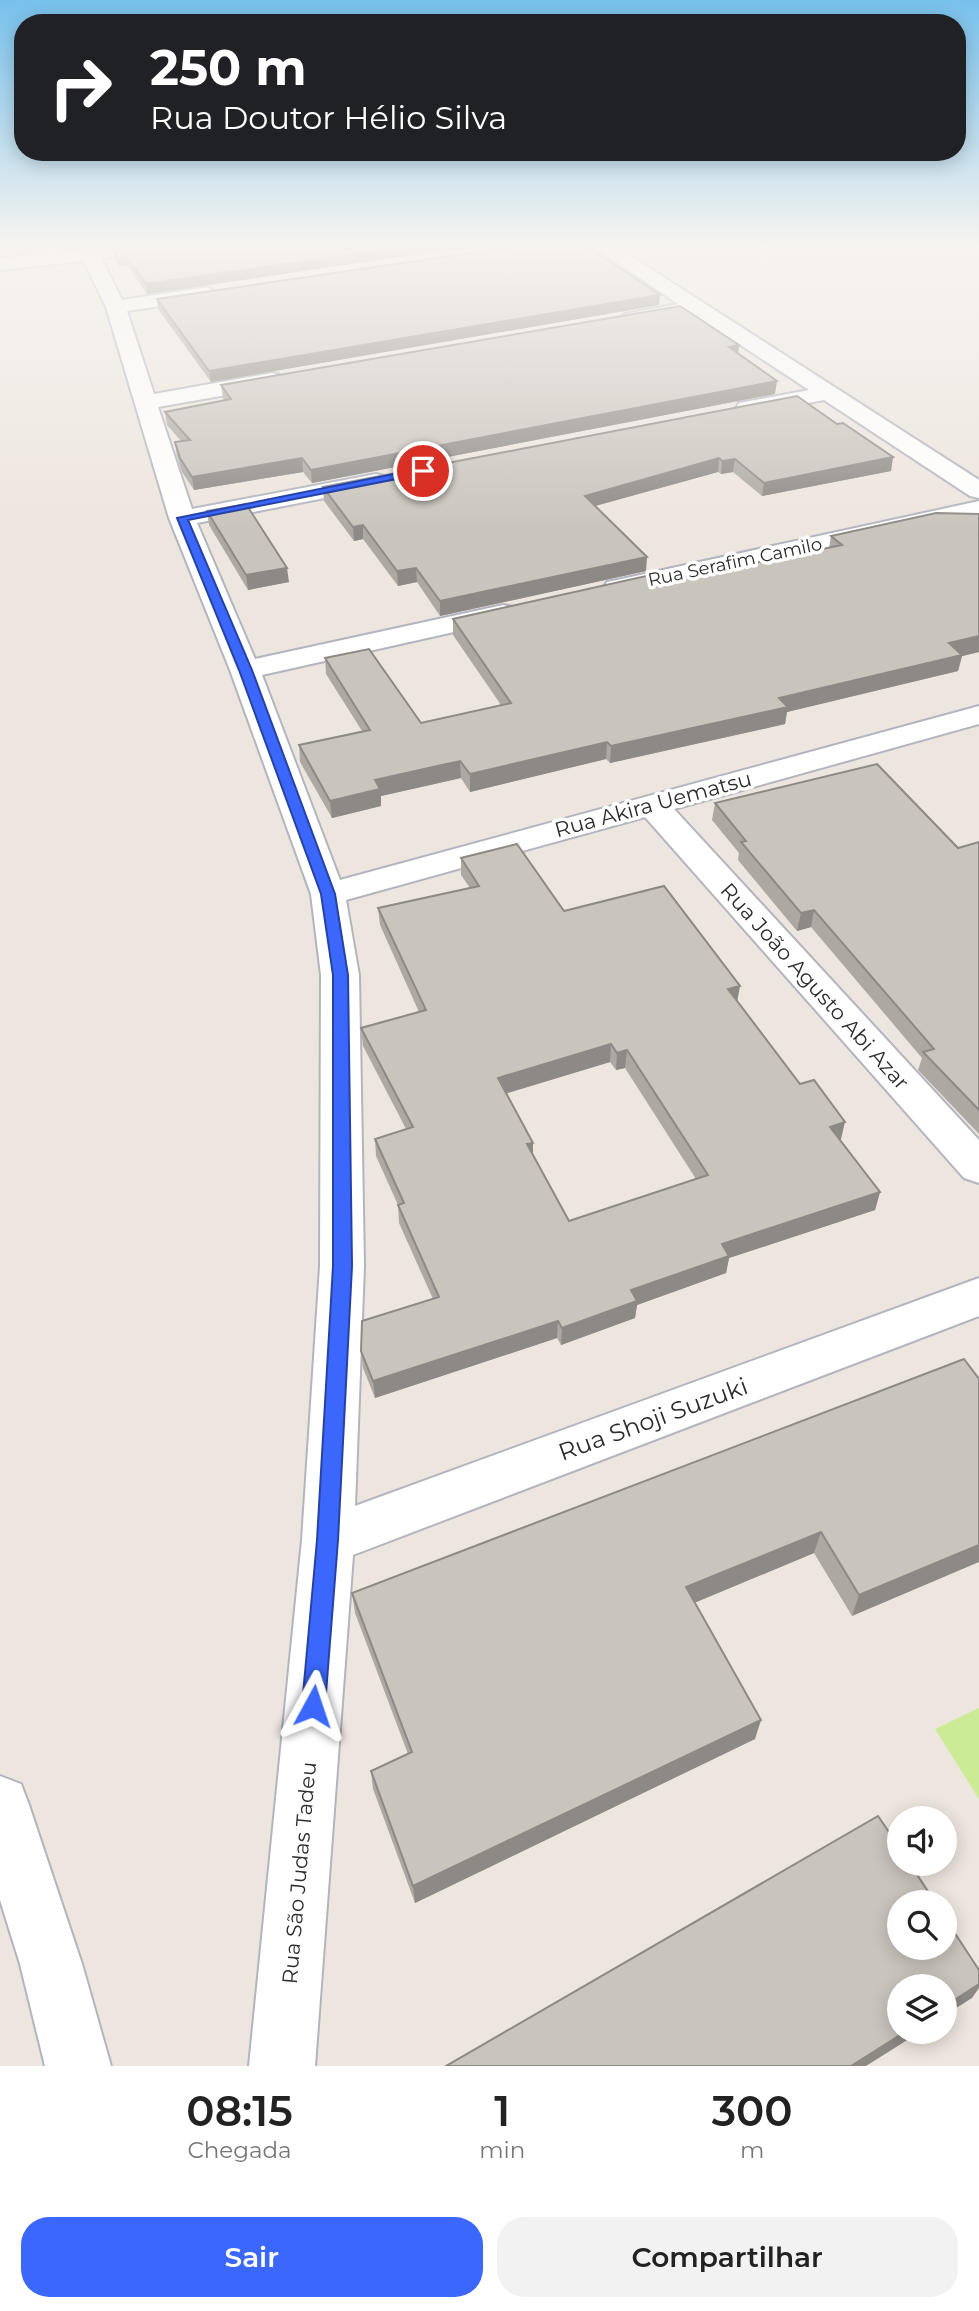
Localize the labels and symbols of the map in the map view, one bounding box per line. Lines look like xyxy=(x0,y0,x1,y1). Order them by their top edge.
pin xyxy=(393,441,453,501)
street label: Rua Serafim Camilo xyxy=(646,533,824,591)
street label: Rua Akira Uematsu xyxy=(552,766,754,842)
street label: Rua João Agusto Abi Azar xyxy=(716,878,914,1094)
street label: Rua Shoji Suzuki xyxy=(554,1371,752,1467)
position arrow xyxy=(276,1669,350,1743)
street label: Rua São Judas Tadeu xyxy=(277,1761,321,1985)

